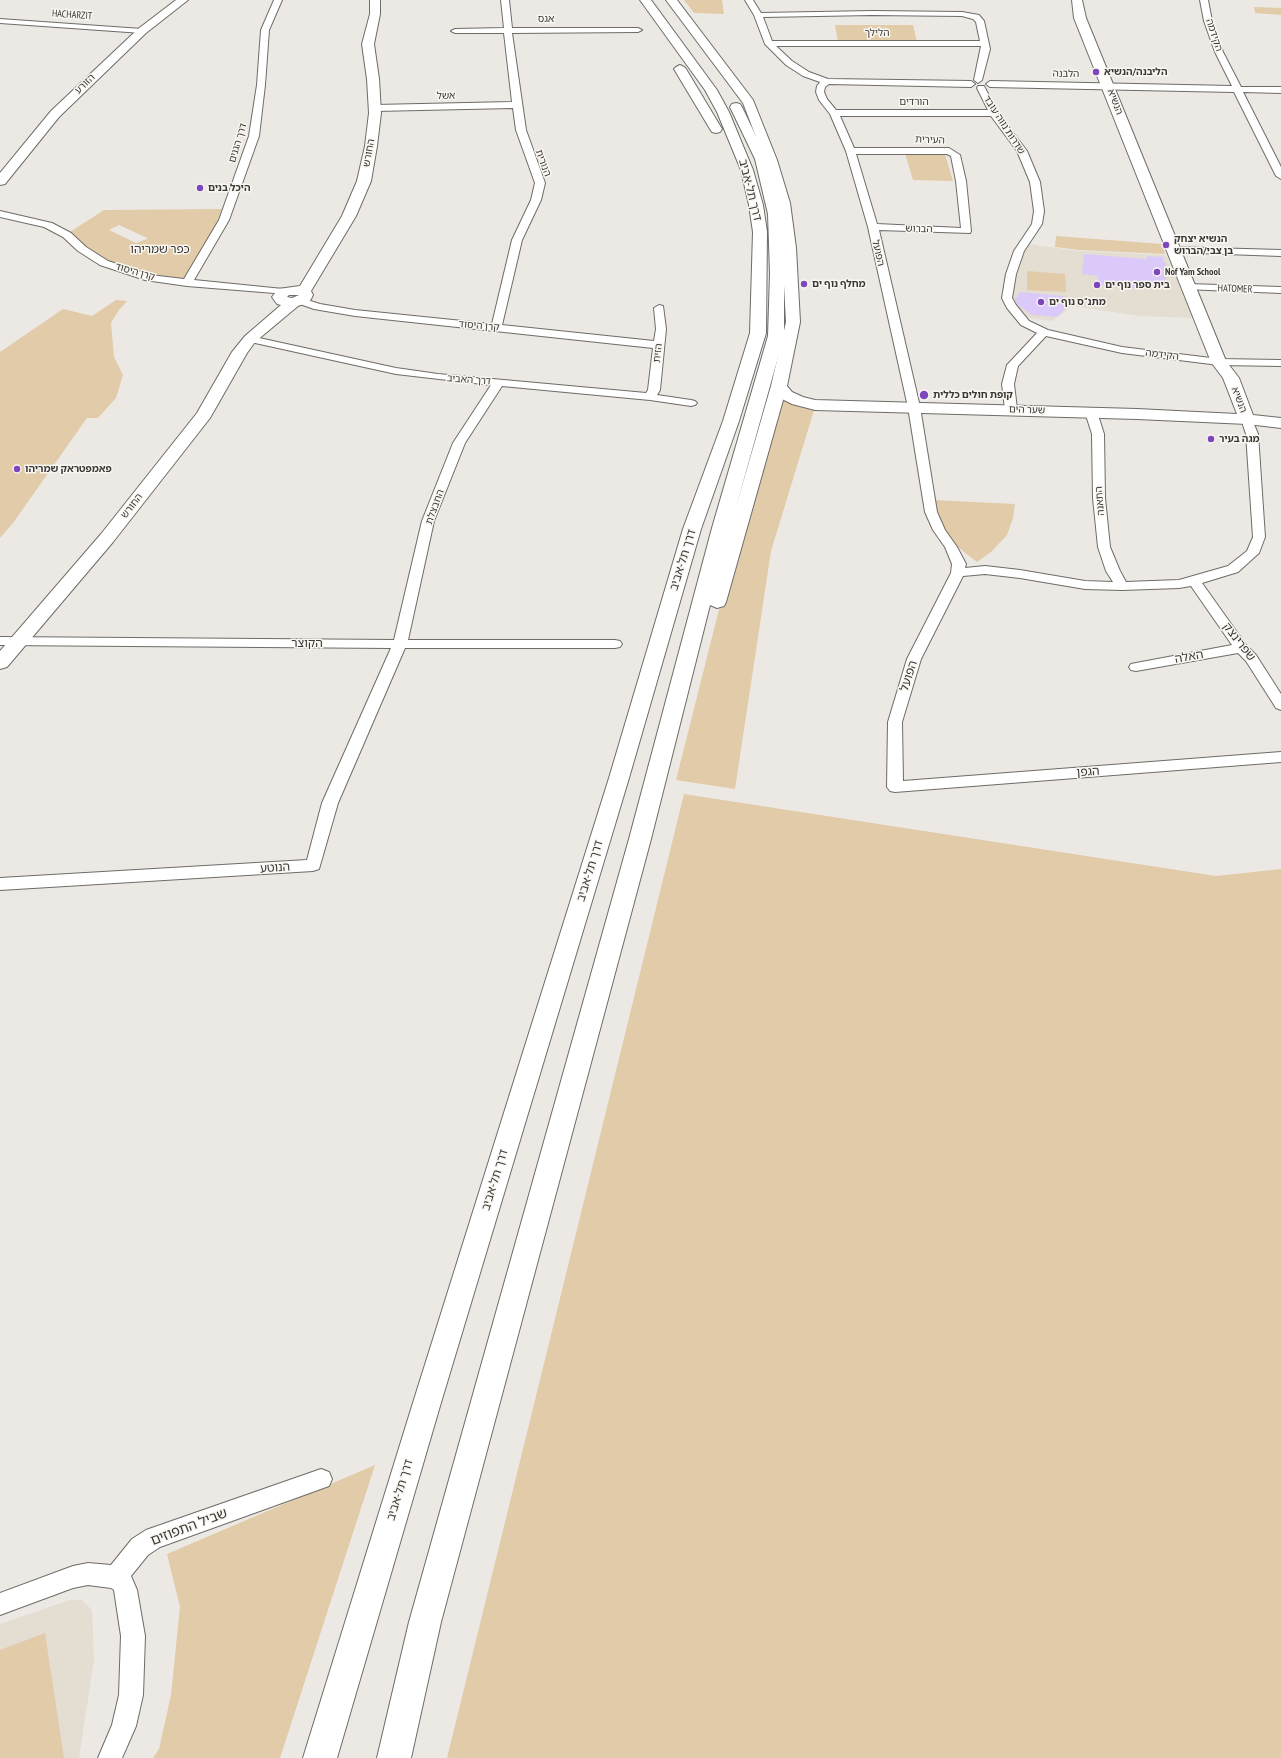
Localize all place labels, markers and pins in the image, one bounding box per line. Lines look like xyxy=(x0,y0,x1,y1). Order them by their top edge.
place label: הליבנה/הנשיא xyxy=(1104,66,1167,78)
marker: הליבנה/הנשיא xyxy=(1091,67,1101,77)
place label: היכל בנים xyxy=(208,182,250,194)
marker: היכל בנים xyxy=(195,183,205,193)
place label: הנשיא יצחק בן צבי/הברוש xyxy=(1174,233,1233,256)
marker: הנשיא יצחק בן צבי/הברוש xyxy=(1161,240,1171,250)
place label: Nof Yam School xyxy=(1165,266,1220,278)
marker: Nof Yam School xyxy=(1152,267,1162,277)
place label: מחלף נוף ים xyxy=(812,278,866,290)
marker: מחלף נוף ים xyxy=(799,279,809,289)
place label: בית ספר נוף ים xyxy=(1105,279,1170,291)
marker: בית ספר נוף ים xyxy=(1092,280,1102,290)
place label: מתנ"ס נוף ים xyxy=(1049,296,1106,308)
marker: מתנ"ס נוף ים xyxy=(1036,297,1046,307)
marker: קופת חולים כללית xyxy=(918,389,930,401)
place label: קופת חולים כללית xyxy=(933,389,1013,401)
place label: מגה בעיר xyxy=(1219,433,1260,445)
marker: מגה בעיר xyxy=(1206,434,1216,444)
place label: פאמפטראק שמריהו xyxy=(25,463,112,475)
marker: פאמפטראק שמריהו xyxy=(12,464,22,474)

